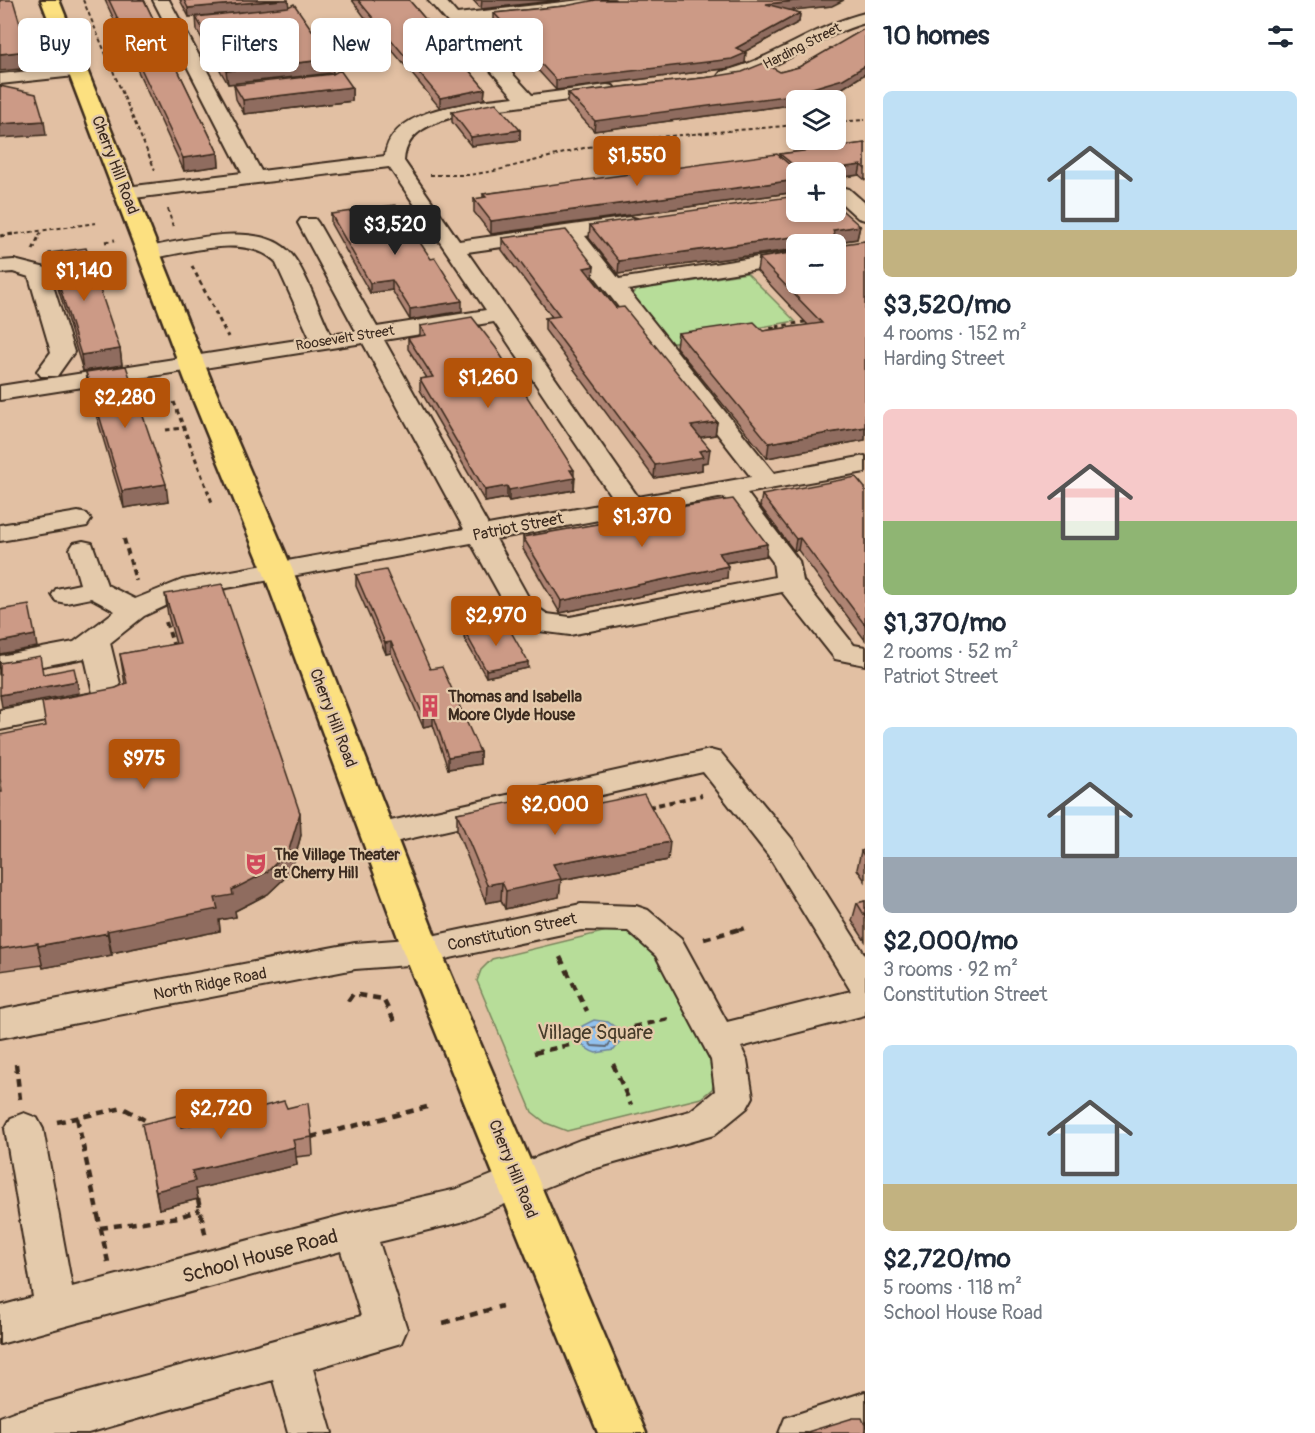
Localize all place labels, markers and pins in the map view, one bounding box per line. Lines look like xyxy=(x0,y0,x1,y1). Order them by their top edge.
pin: $1,550 xyxy=(588,136,686,187)
pin: $3,520 xyxy=(346,205,444,256)
pin: $1,140 xyxy=(35,251,133,302)
pin: $1,260 xyxy=(439,358,537,409)
pin: $2,280 xyxy=(76,378,174,429)
pin: $1,370 xyxy=(593,497,691,548)
pin: $2,970 xyxy=(447,596,545,647)
place label: Thomas and Isabella Moore Clyde House xyxy=(447,687,583,725)
building icon: Thomas and Isabella Moore Clyde House xyxy=(417,693,443,719)
pin: $975 xyxy=(108,739,180,790)
pin: $2,000 xyxy=(506,785,604,836)
place label: The Village Theater at Cherry Hill xyxy=(273,845,400,883)
theatre icon: The Village Theater at Cherry Hill xyxy=(243,851,269,877)
pin: $2,720 xyxy=(172,1089,270,1140)

